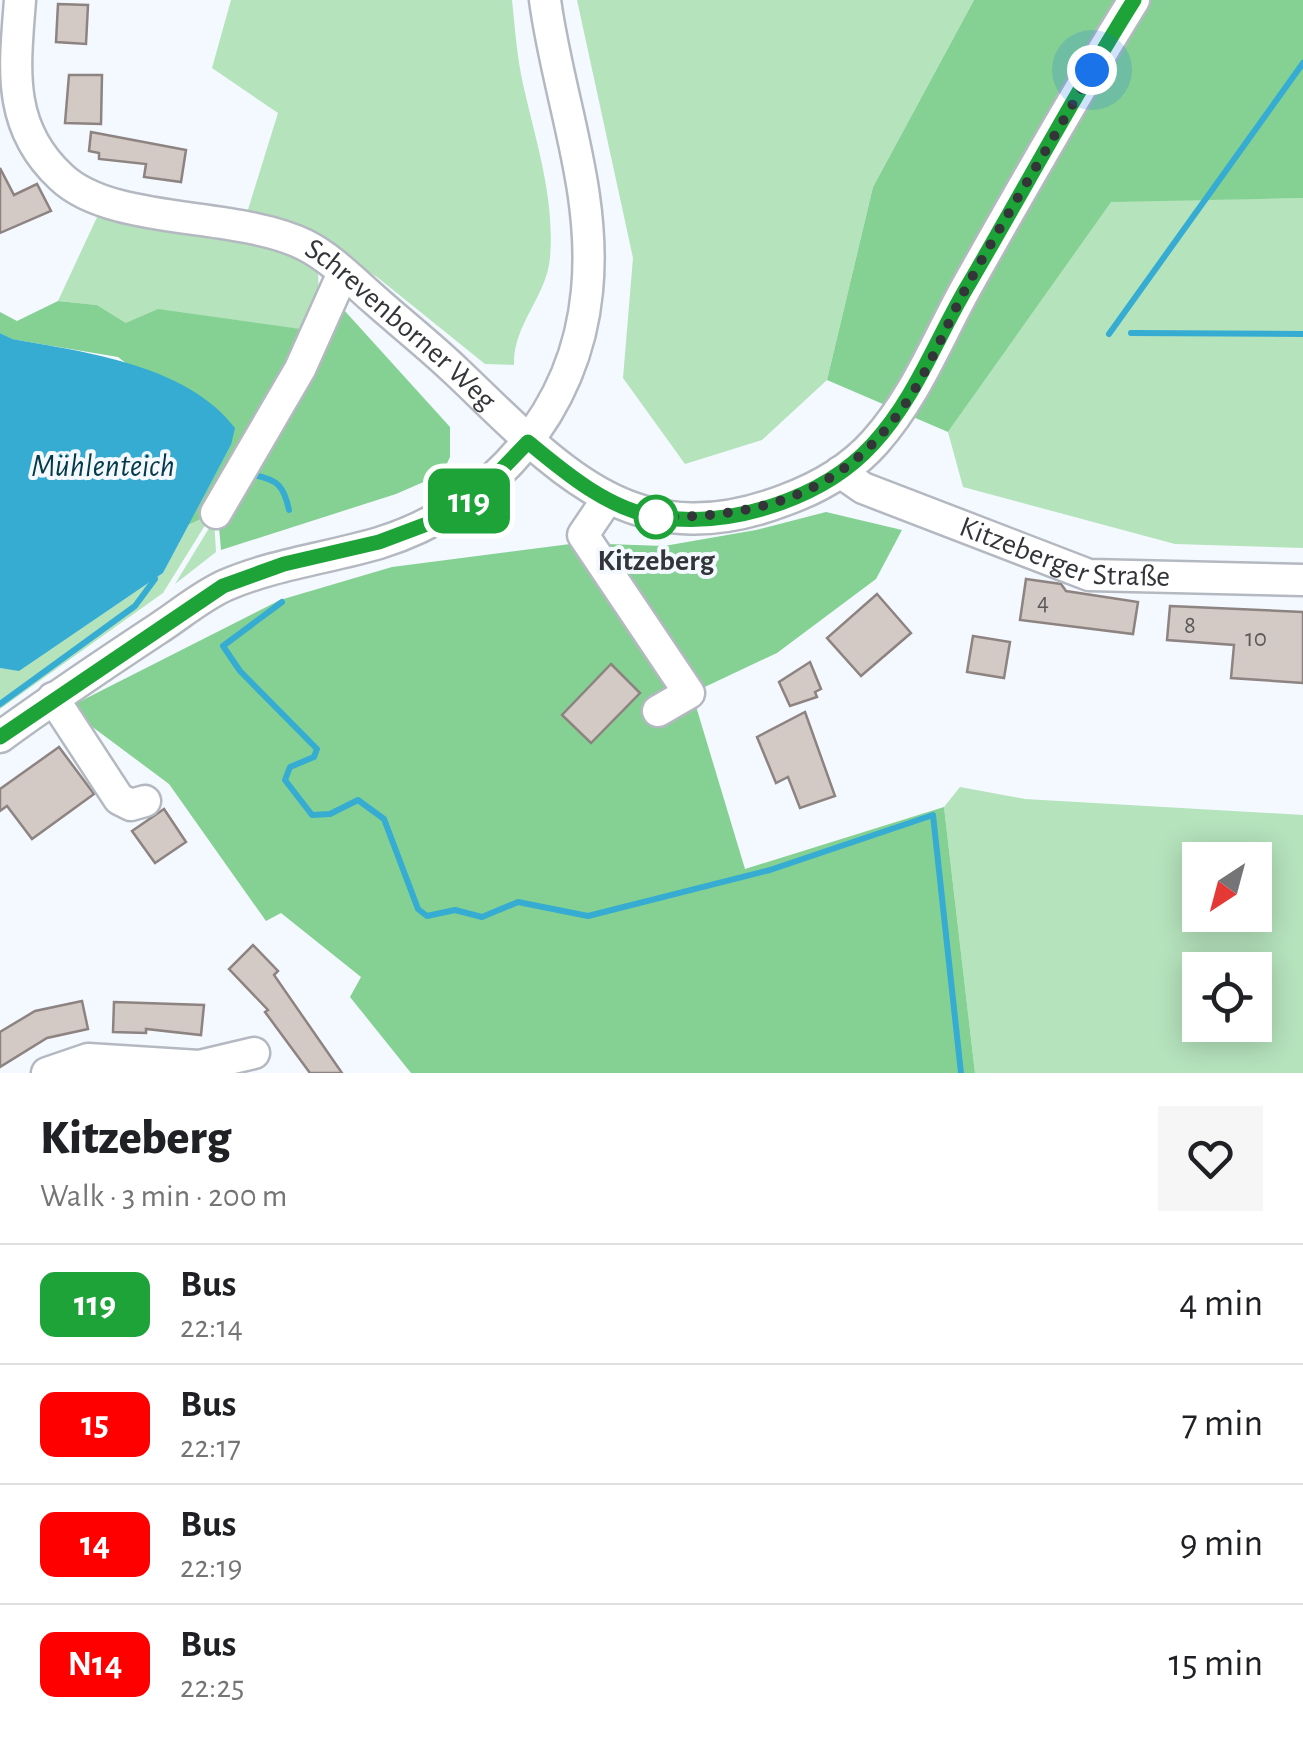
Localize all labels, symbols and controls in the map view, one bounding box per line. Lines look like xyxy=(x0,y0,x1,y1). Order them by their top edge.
your location xyxy=(1067,45,1117,95)
street label: Schrevenborner Weg xyxy=(300,233,502,416)
water label: Mühlenteich xyxy=(31,450,175,482)
line badge: 119 xyxy=(412,468,526,534)
text: 119 xyxy=(448,484,490,519)
marker: Kitzeberg xyxy=(635,496,677,538)
street label: Kitzeberger Straße xyxy=(955,512,1170,592)
place label: Kitzeberg xyxy=(597,546,716,576)
house number: 4 xyxy=(1037,590,1049,615)
house number: 8 xyxy=(1184,613,1196,638)
house number: 10 xyxy=(1245,626,1267,651)
north arrow xyxy=(1182,842,1272,932)
map controls xyxy=(1182,842,1272,1042)
button: locate xyxy=(1182,952,1272,1042)
button: heart xyxy=(1158,1106,1263,1211)
text: Kitzeberg xyxy=(40,1115,231,1163)
text: Walk · 3 min · 200 m xyxy=(40,1180,287,1212)
text: Bus xyxy=(180,1266,236,1304)
text: 4 min xyxy=(1179,1285,1263,1323)
text: 119 xyxy=(74,1287,116,1322)
text: 22:14 xyxy=(180,1311,243,1343)
text: Bus xyxy=(180,1386,236,1424)
text: 7 min xyxy=(1182,1405,1263,1443)
text: 15 xyxy=(81,1407,109,1442)
text: 22:17 xyxy=(180,1431,241,1463)
text: Bus xyxy=(180,1506,236,1544)
text: 9 min xyxy=(1180,1525,1263,1563)
text: 14 xyxy=(80,1527,110,1562)
text: 22:19 xyxy=(180,1551,243,1583)
text: Bus xyxy=(180,1626,236,1664)
text: 15 min xyxy=(1169,1645,1263,1683)
text: N14 xyxy=(68,1647,122,1682)
text: 22:25 xyxy=(180,1671,244,1703)

